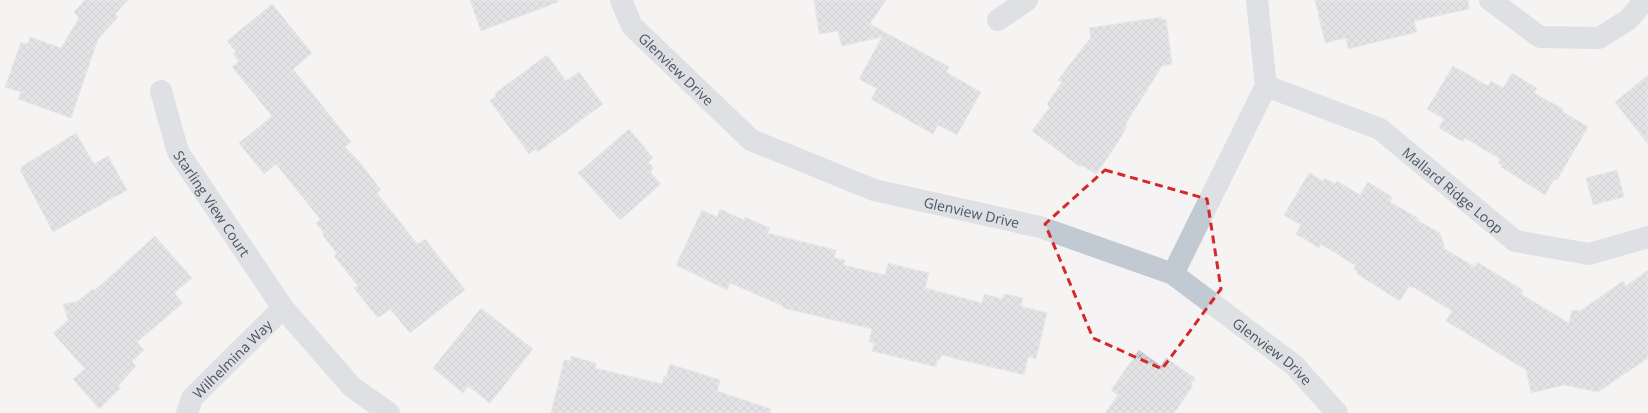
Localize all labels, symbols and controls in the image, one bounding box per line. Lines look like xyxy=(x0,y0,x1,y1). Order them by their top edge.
street label: Glenview Drive xyxy=(635,28,718,109)
street label: Mallard Ridge Loop xyxy=(1399,142,1508,237)
street label: Starling View Court xyxy=(170,146,255,260)
street label: Glenview Drive xyxy=(922,192,1022,232)
street label: Glenview Drive xyxy=(1229,313,1317,389)
street label: Wilhelmina Way xyxy=(188,314,276,402)

